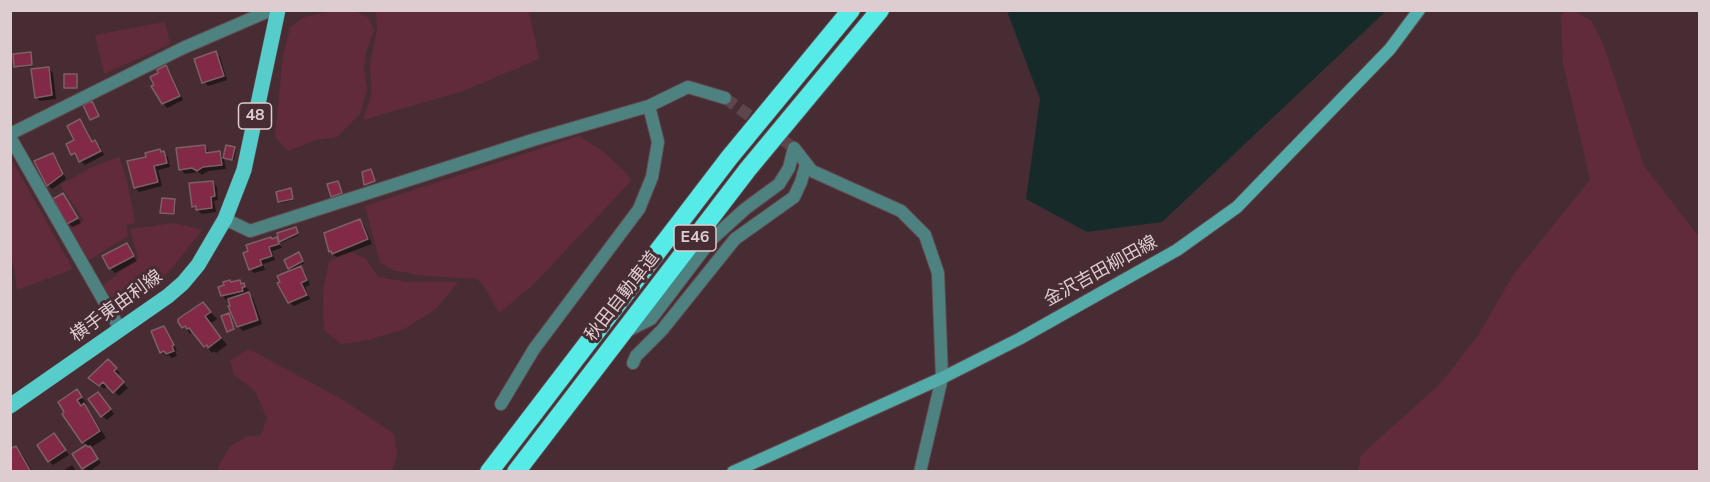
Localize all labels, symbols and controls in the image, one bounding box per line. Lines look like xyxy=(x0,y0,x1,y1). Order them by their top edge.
road number: 48 xyxy=(238,103,272,129)
road number: E46 xyxy=(674,225,716,251)
street label: 金沢吉田柳田線 xyxy=(1041,232,1161,312)
street label: 秋田自動車道 xyxy=(581,248,665,346)
street label: 横手東由利線 xyxy=(67,267,167,347)

